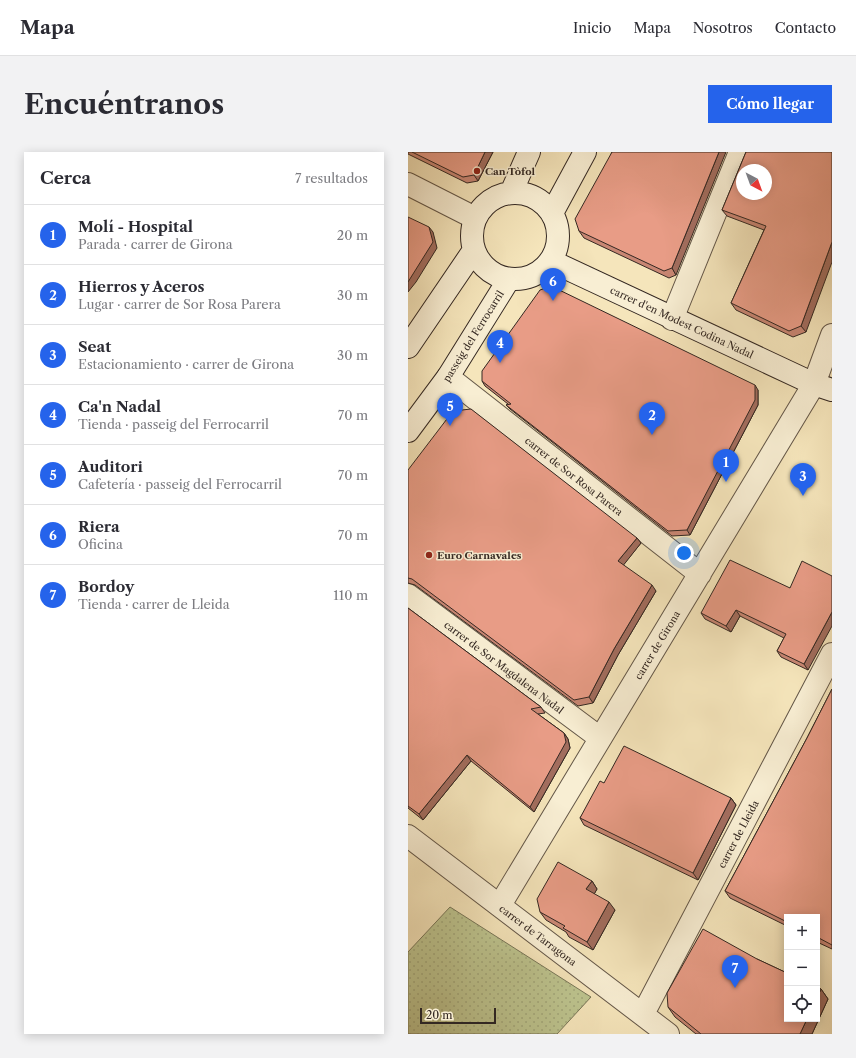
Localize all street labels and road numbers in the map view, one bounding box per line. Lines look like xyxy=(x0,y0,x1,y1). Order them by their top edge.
street label: carrer d'en Modest Codina Nadal xyxy=(608,283,756,361)
street label: passeig del Ferrocarril xyxy=(440,288,507,384)
street label: carrer de Sor Rosa Parera xyxy=(522,434,626,519)
street label: carrer de Girona xyxy=(632,608,684,682)
street label: carrer de Sor Magdalena Nadal xyxy=(441,618,566,717)
street label: carrer de Lleida xyxy=(715,797,762,870)
street label: carrer de Tarragona xyxy=(496,902,580,969)

